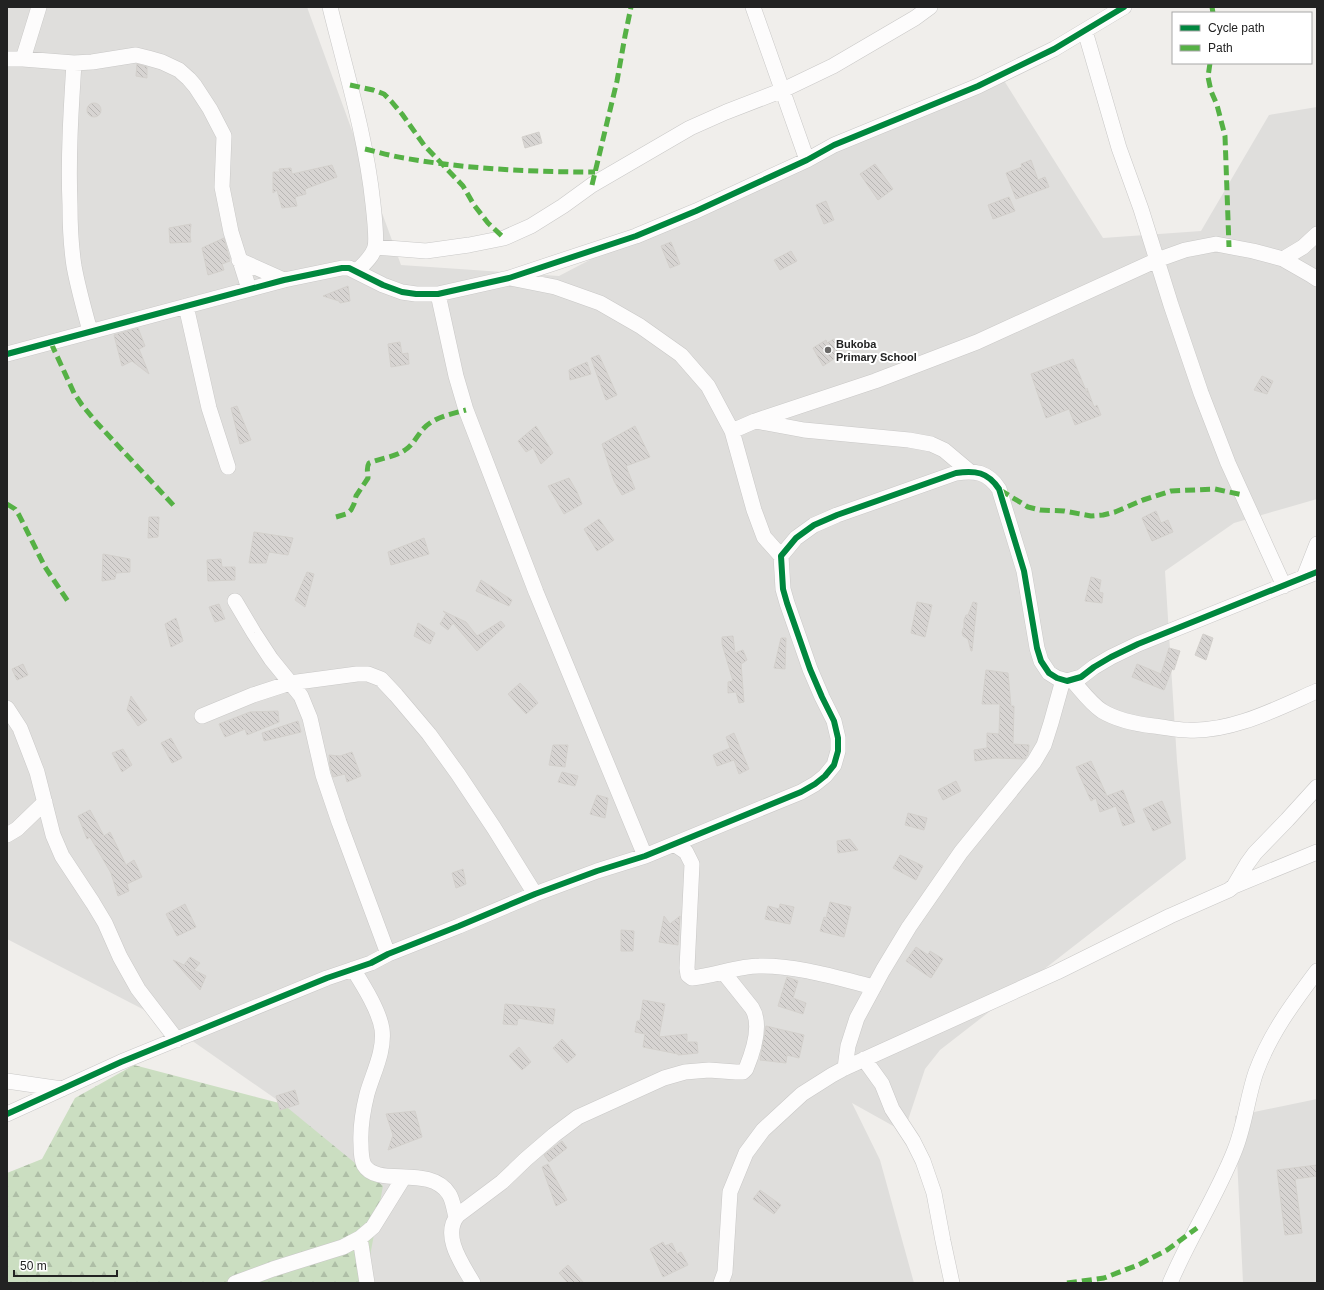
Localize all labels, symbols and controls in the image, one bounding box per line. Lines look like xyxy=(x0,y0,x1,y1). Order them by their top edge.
legend xyxy=(1172,12,1312,64)
text: Cycle path xyxy=(1208,21,1265,35)
text: Path xyxy=(1208,41,1233,55)
place label: Bukoba Primary School xyxy=(836,338,917,363)
marker: Bukoba Primary School xyxy=(823,345,833,355)
scale bar xyxy=(14,1252,117,1278)
text: 50 m xyxy=(20,1259,47,1273)

